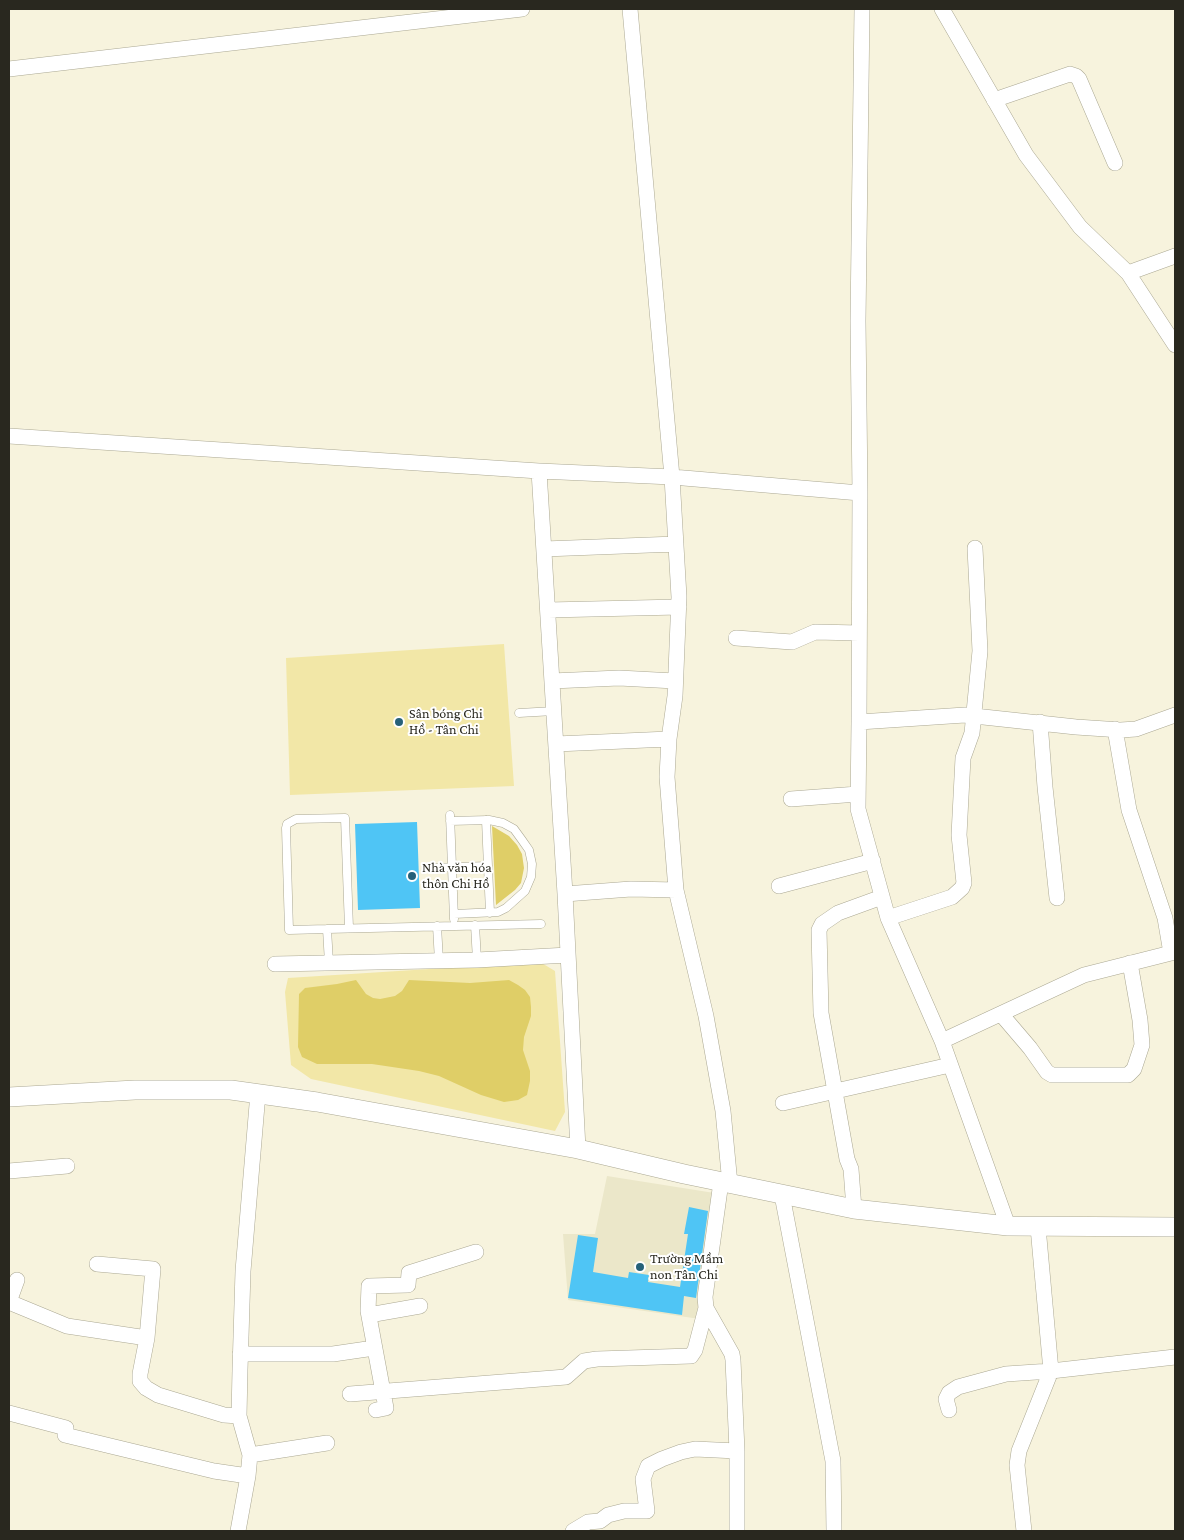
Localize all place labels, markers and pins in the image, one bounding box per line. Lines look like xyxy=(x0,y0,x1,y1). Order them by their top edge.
place label: Sân bóng Chi Hồ - Tân Chi xyxy=(409,706,483,739)
marker: Sân bóng Chi Hồ - Tân Chi xyxy=(393,716,405,728)
place label: Nhà văn hóa thôn Chi Hồ xyxy=(422,860,492,892)
marker: Nhà văn hóa thôn Chi Hồ xyxy=(406,870,418,882)
place label: Trường Mầm non Tân Chi xyxy=(650,1251,723,1284)
marker: Trường Mầm non Tân Chi xyxy=(634,1261,646,1273)

